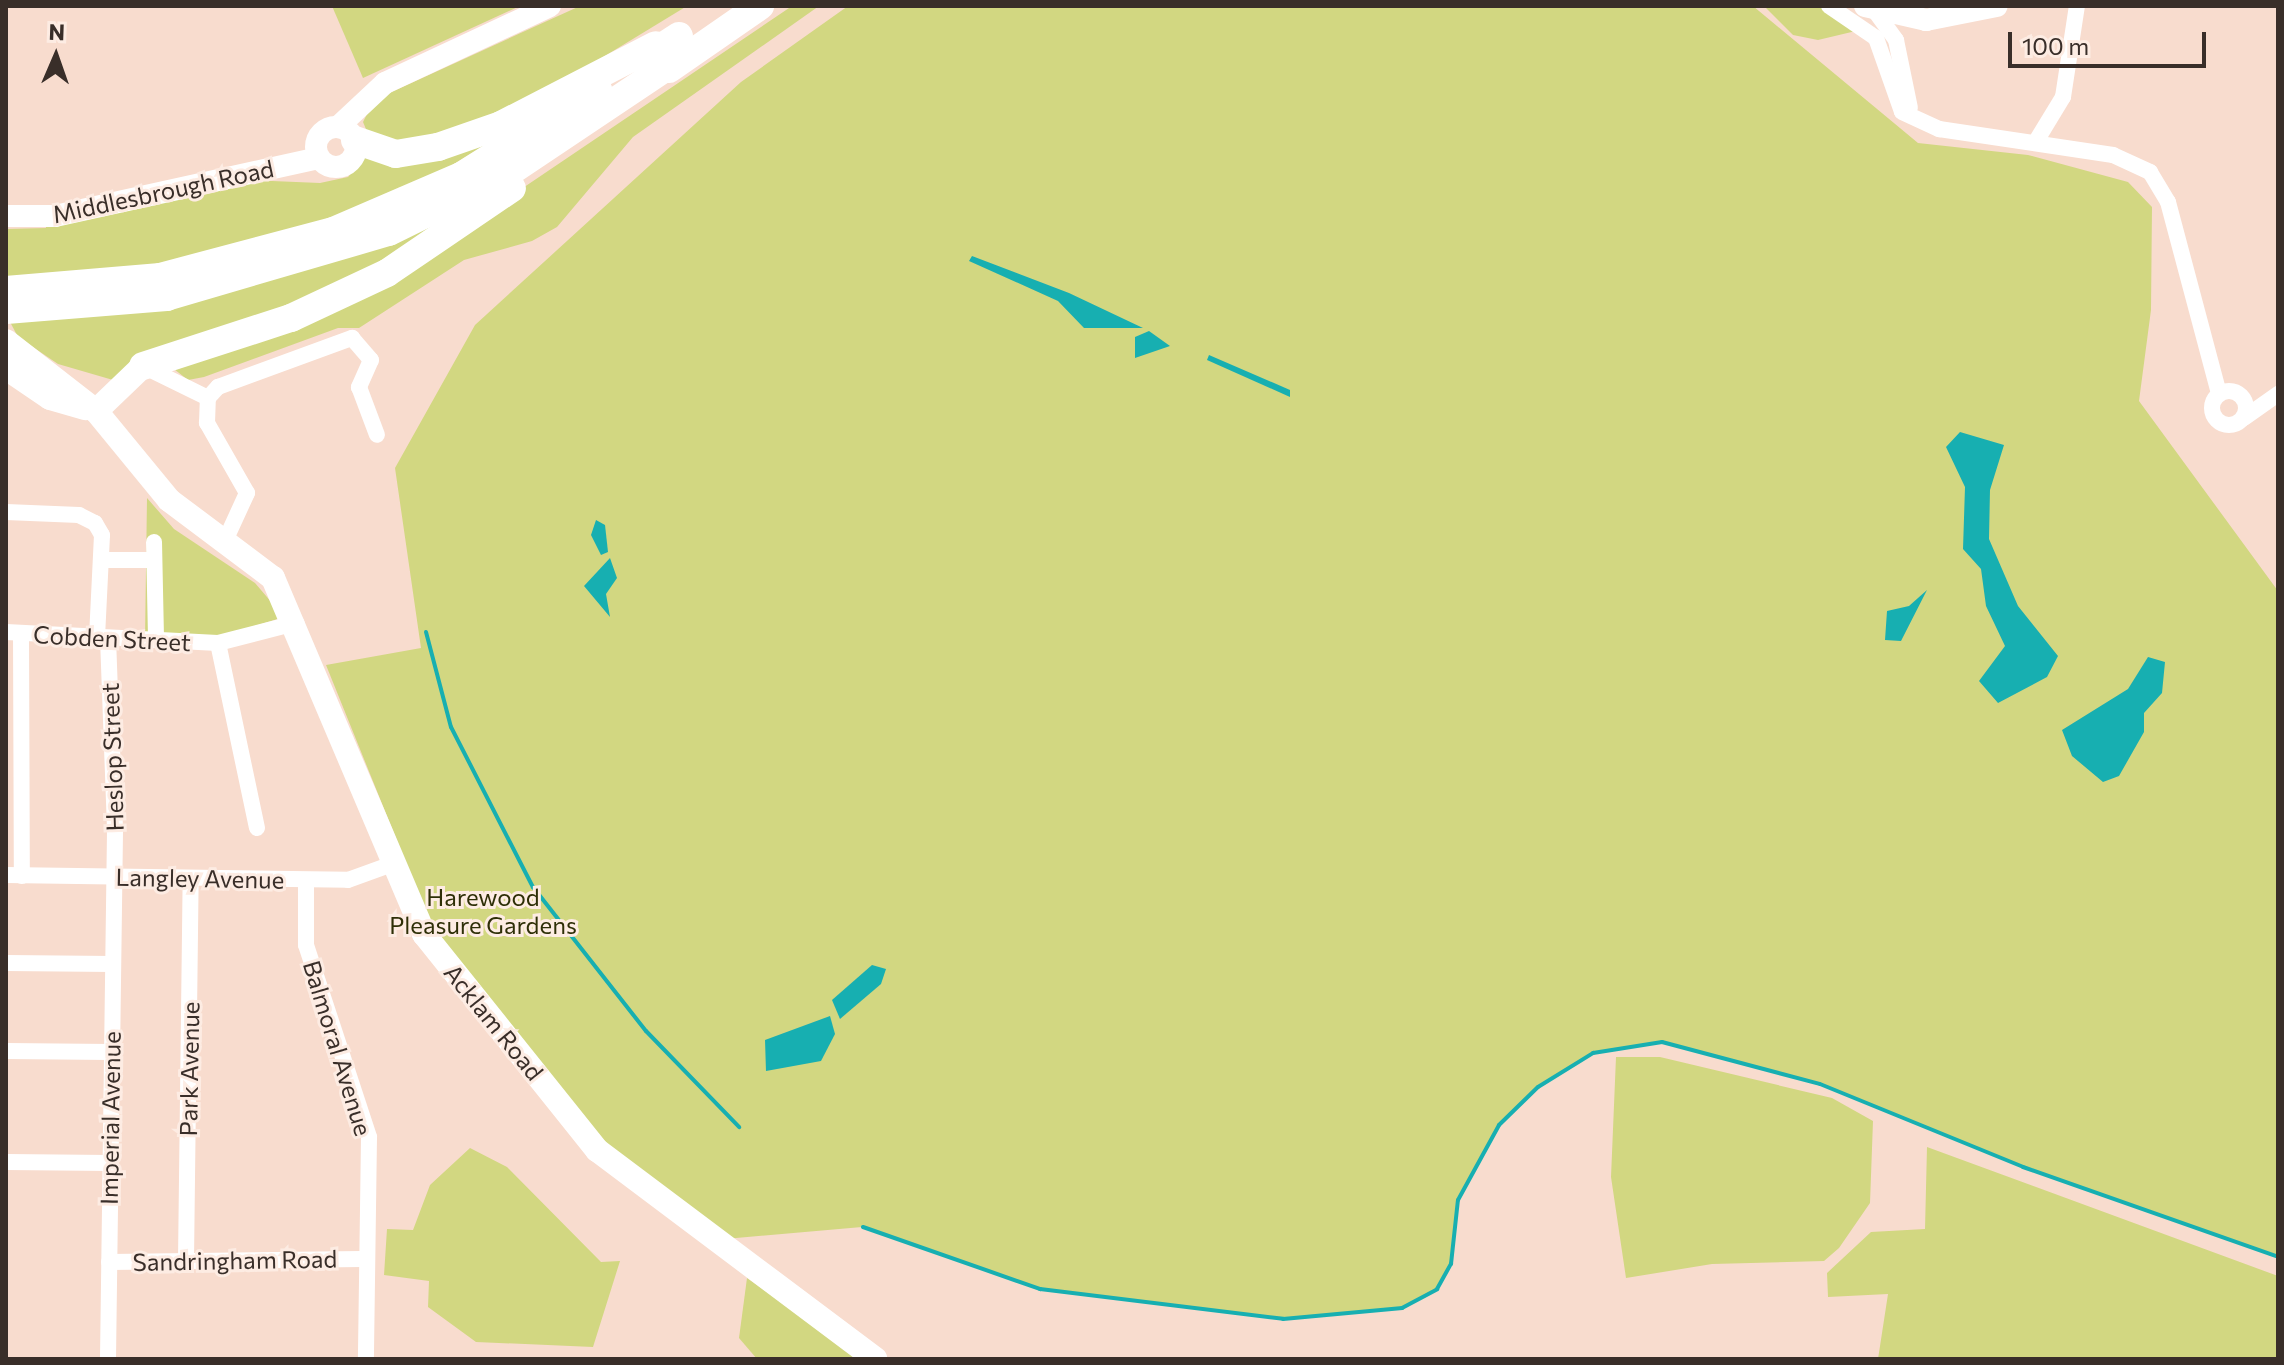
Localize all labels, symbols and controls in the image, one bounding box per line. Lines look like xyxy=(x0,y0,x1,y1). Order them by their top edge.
north arrow xyxy=(16,16,96,96)
scale bar xyxy=(2012,16,2210,66)
text: N xyxy=(48,18,66,45)
text: 100 m xyxy=(2022,31,2089,60)
street label: Middlesbrough Road xyxy=(50,154,276,228)
street label: Cobden Street xyxy=(33,619,191,657)
street label: Heslop Street xyxy=(95,682,129,832)
street label: Langley Avenue xyxy=(115,862,285,894)
park label: Harewood Pleasure Gardens xyxy=(389,883,577,939)
street label: Balmoral Avenue xyxy=(298,957,378,1139)
street label: Acklam Road xyxy=(438,958,550,1086)
street label: Park Avenue xyxy=(173,1001,205,1137)
street label: Imperial Avenue xyxy=(94,1031,126,1205)
street label: Sandringham Road xyxy=(132,1244,338,1276)

